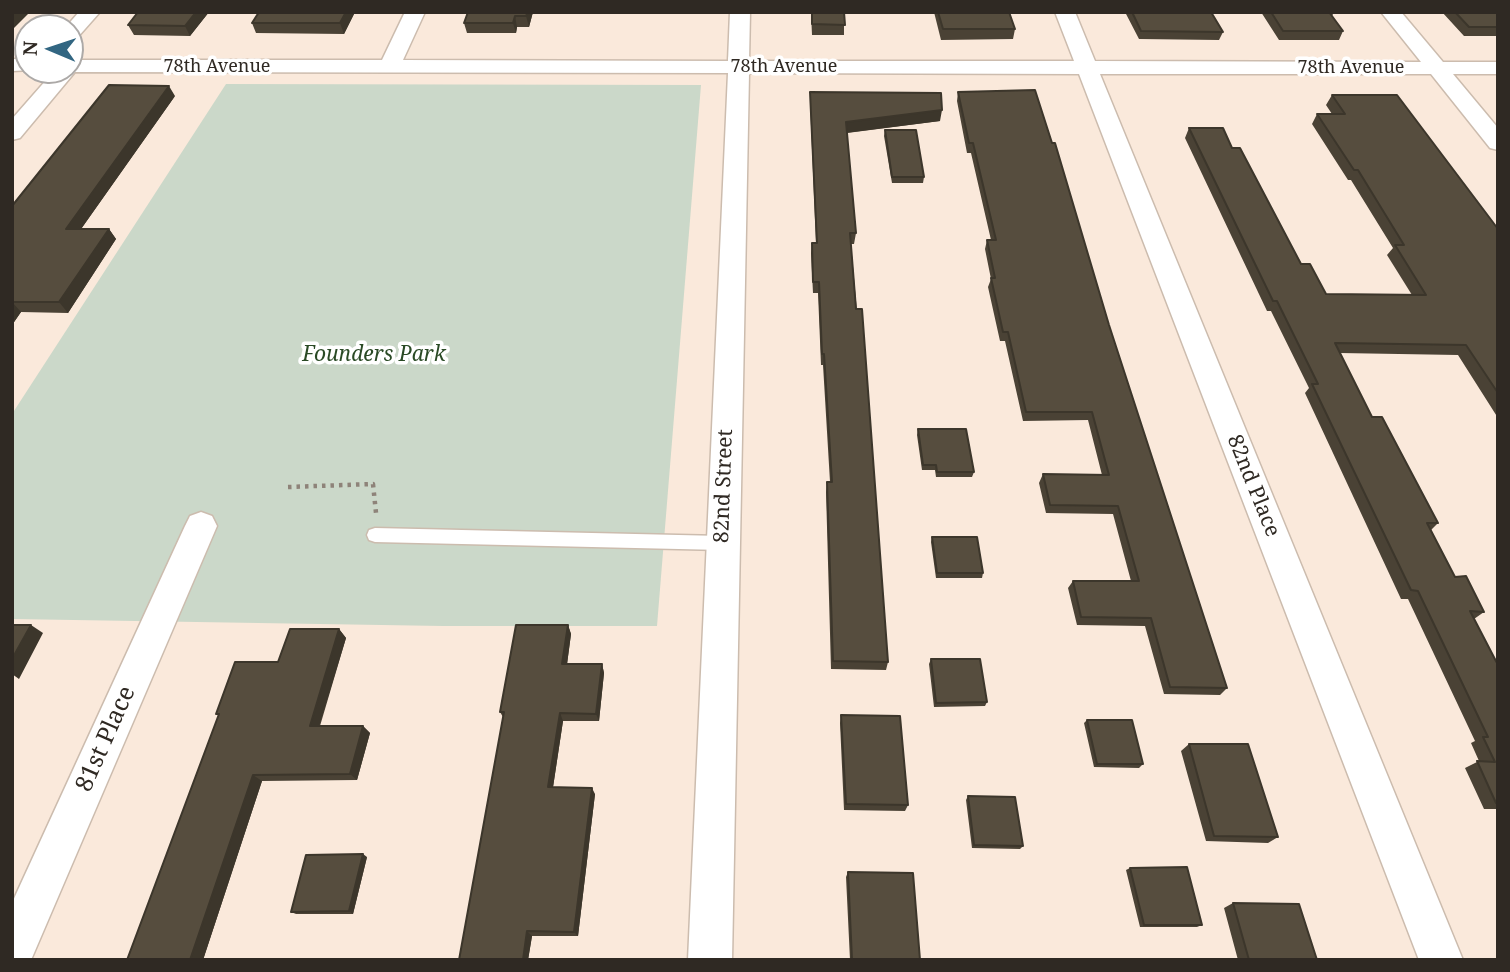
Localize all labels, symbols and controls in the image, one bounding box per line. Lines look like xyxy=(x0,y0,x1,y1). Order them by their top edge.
north arrow xyxy=(14,14,84,84)
text: N xyxy=(17,40,43,56)
street label: 78th Avenue xyxy=(164,56,270,78)
street label: 78th Avenue xyxy=(731,56,837,78)
street label: 78th Avenue xyxy=(1298,57,1404,79)
park label: Founders Park xyxy=(302,342,446,368)
street label: 82nd Street xyxy=(709,429,739,543)
street label: 82nd Place xyxy=(1221,431,1285,541)
street label: 81st Place xyxy=(70,682,142,796)

